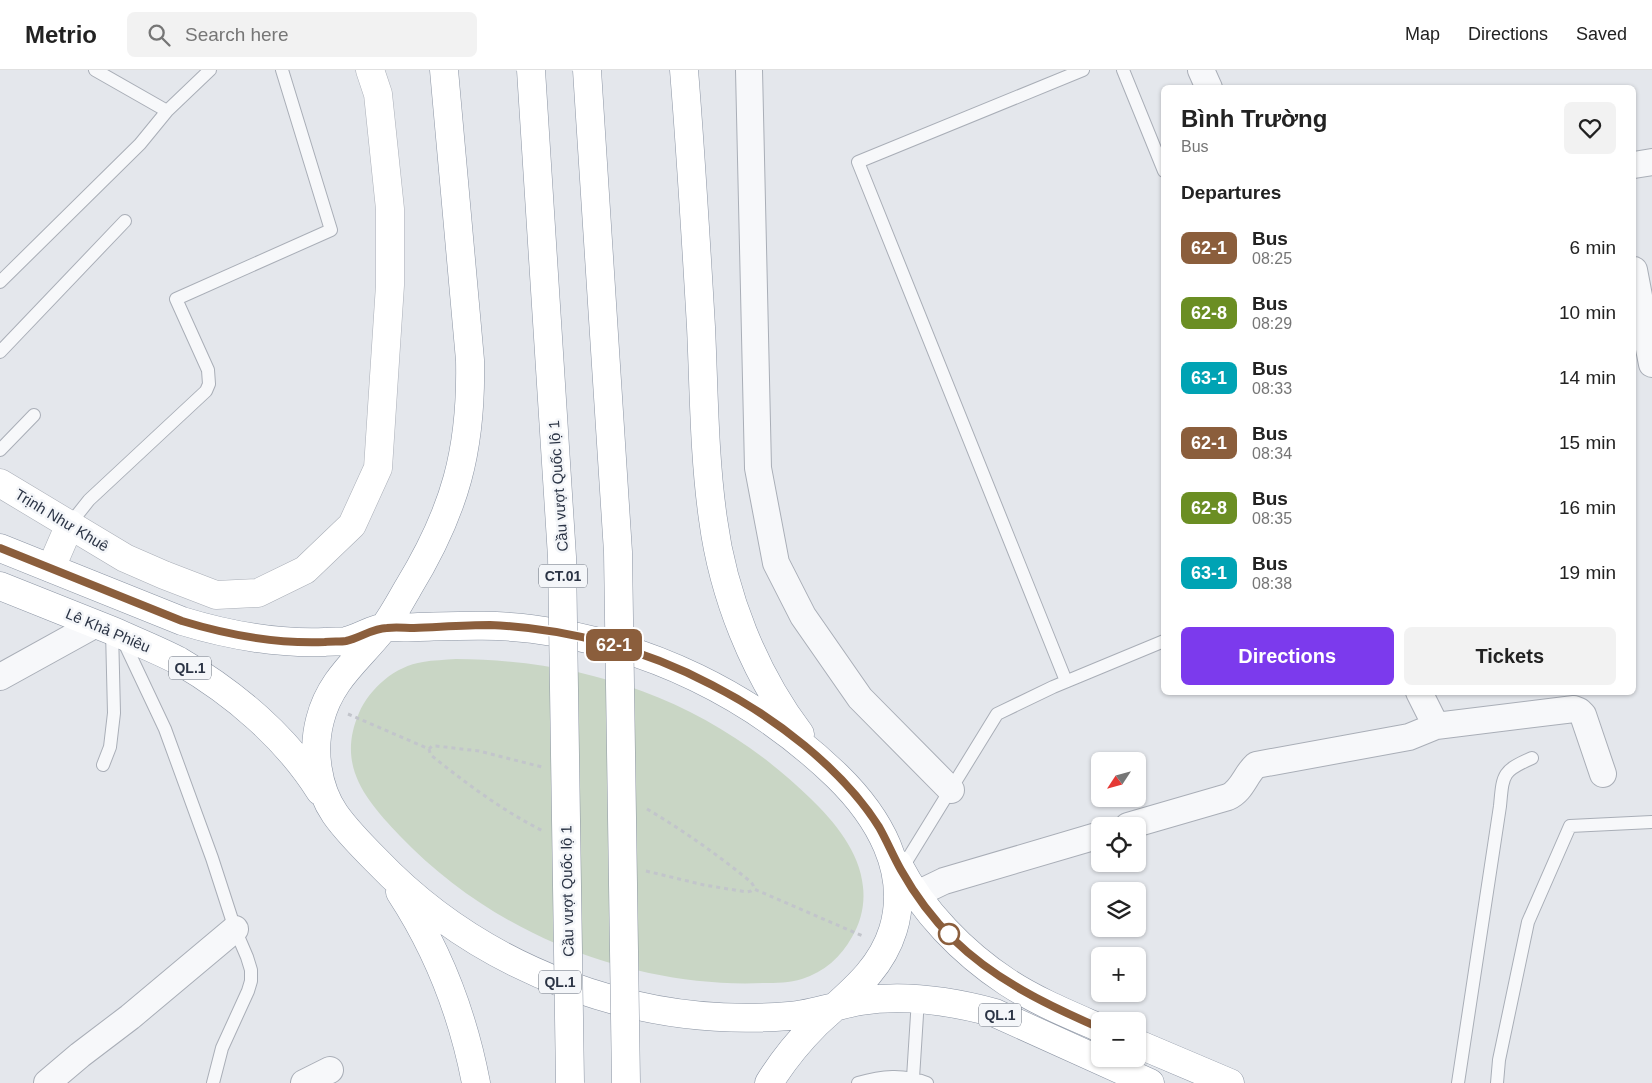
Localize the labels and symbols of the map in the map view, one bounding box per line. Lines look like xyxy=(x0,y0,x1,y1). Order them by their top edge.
street label: Cầu vượt Quốc lộ 1 xyxy=(545,420,571,552)
street label: Trịnh Như Khuê xyxy=(12,485,112,555)
road number: CT.01 xyxy=(539,564,587,588)
street label: Lê Khả Phiêu xyxy=(63,605,153,655)
line badge: 62-1 xyxy=(579,629,649,661)
road number: QL.1 xyxy=(169,656,211,680)
north arrow xyxy=(1091,752,1146,808)
street label: Cầu vượt Quốc lộ 1 xyxy=(557,825,577,957)
unlabelled marker xyxy=(938,923,960,945)
road number: QL.1 xyxy=(539,970,581,994)
road number: QL.1 xyxy=(979,1004,1021,1026)

